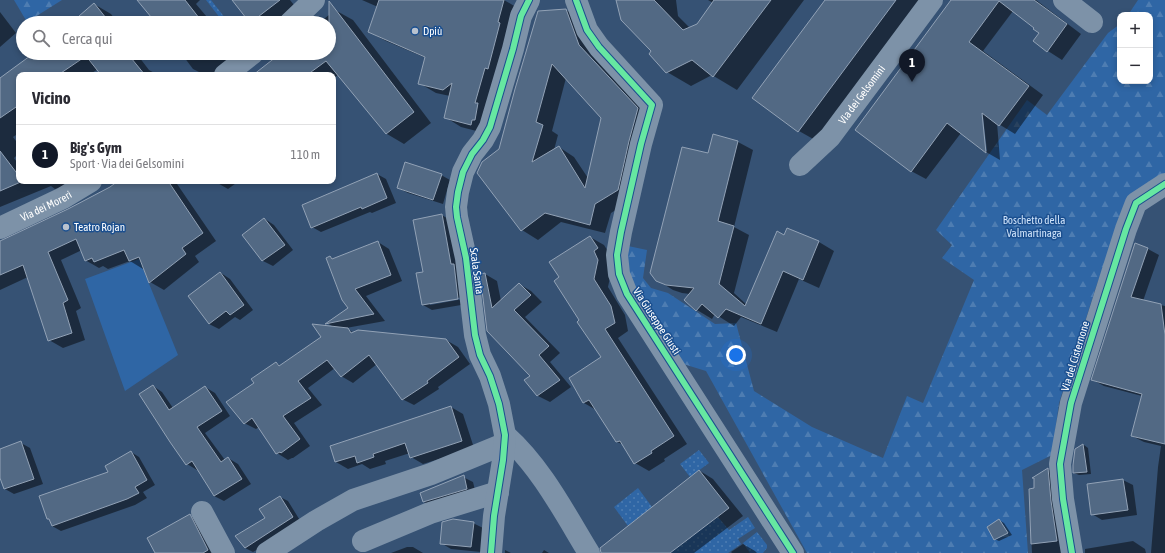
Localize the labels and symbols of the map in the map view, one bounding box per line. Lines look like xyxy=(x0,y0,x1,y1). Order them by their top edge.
place label: Dpiù xyxy=(423,25,442,37)
marker: Dpiù xyxy=(410,26,420,36)
pin: 1 xyxy=(899,49,925,82)
street label: Via dei Gelsomini xyxy=(836,63,887,126)
street label: Via dei Moreri xyxy=(18,188,74,223)
park label: Boschetto della Valmartinaga xyxy=(1003,214,1065,239)
place label: Teatro Rojan xyxy=(74,221,125,233)
marker: Teatro Rojan xyxy=(61,222,71,232)
street label: Scala Santa xyxy=(468,247,486,295)
street label: Via Giuseppe Giusti xyxy=(631,285,683,357)
street label: Via del Cisternone xyxy=(1059,319,1091,393)
your location xyxy=(726,345,746,365)

